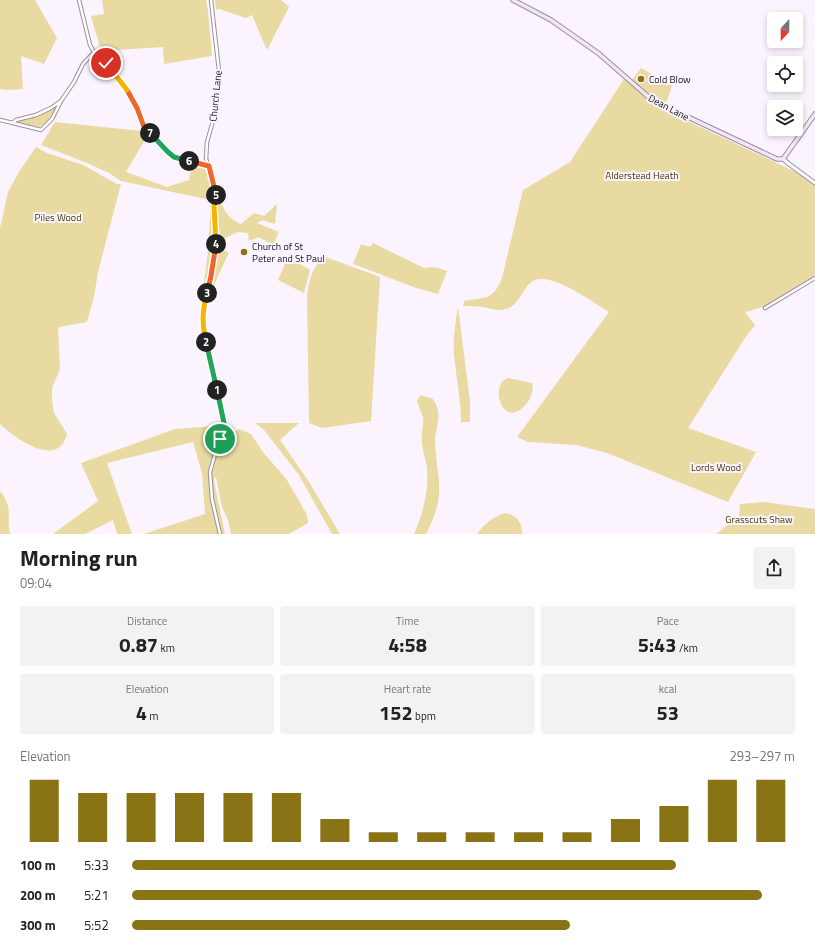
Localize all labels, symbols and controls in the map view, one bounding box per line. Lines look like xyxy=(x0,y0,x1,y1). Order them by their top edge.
north arrow xyxy=(767,12,803,48)
map controls xyxy=(767,12,803,136)
pin xyxy=(89,46,123,80)
icon: check xyxy=(95,52,117,74)
button: locate xyxy=(767,56,803,92)
street label: Church Lane xyxy=(205,70,226,123)
place label: Cold Blow xyxy=(649,72,691,87)
marker: Cold Blow xyxy=(636,74,646,84)
street label: Dean Lane xyxy=(646,90,692,124)
button: layers xyxy=(767,100,803,136)
pin: 7 xyxy=(140,123,160,143)
text: 7 xyxy=(147,125,153,141)
pin: 6 xyxy=(179,151,199,171)
text: 6 xyxy=(186,153,192,169)
park label: Alderstead Heath xyxy=(605,168,679,183)
pin: 5 xyxy=(206,185,226,205)
text: 5 xyxy=(213,187,219,203)
park label: Piles Wood xyxy=(35,210,81,225)
pin: 4 xyxy=(206,234,226,254)
text: 4 xyxy=(213,236,219,252)
place label: Church of St Peter and St Paul xyxy=(252,239,325,266)
marker: Church of St Peter and St Paul xyxy=(239,247,249,257)
pin: 3 xyxy=(197,283,217,303)
text: 3 xyxy=(204,285,210,301)
pin: 2 xyxy=(196,332,216,352)
text: 2 xyxy=(203,334,209,350)
pin: 1 xyxy=(207,380,227,400)
text: 1 xyxy=(214,382,220,398)
pin xyxy=(203,422,237,456)
icon: arrive xyxy=(209,428,231,450)
park label: Lords Wood xyxy=(691,460,741,475)
park label: Grasscuts Shaw xyxy=(725,512,793,527)
text: Morning run xyxy=(20,541,138,575)
button: share xyxy=(753,547,795,589)
text: 09:04 xyxy=(20,573,52,593)
text: Distance xyxy=(127,613,167,629)
text: Time xyxy=(396,613,419,629)
text: Pace xyxy=(657,613,679,629)
text: 0.87 xyxy=(119,629,158,660)
text: 4:58 xyxy=(388,629,427,660)
text: 5:43 xyxy=(638,629,676,660)
text: km xyxy=(158,640,175,656)
text: /km xyxy=(676,640,698,656)
text: Elevation xyxy=(126,681,169,697)
text: Heart rate xyxy=(384,681,431,697)
text: kcal xyxy=(659,681,677,697)
text: 4 xyxy=(136,697,147,728)
text: 152 xyxy=(379,697,413,728)
text: 53 xyxy=(657,697,679,728)
text: m xyxy=(147,708,159,724)
text: bpm xyxy=(413,708,436,724)
text: Elevation xyxy=(20,746,71,766)
text: 293–297 m xyxy=(729,746,795,766)
text: 100 m xyxy=(20,855,56,875)
text: 5:33 xyxy=(84,855,109,875)
text: 200 m xyxy=(20,885,56,905)
text: 5:21 xyxy=(84,885,109,905)
text: 300 m xyxy=(20,915,56,935)
text: 5:52 xyxy=(84,915,109,935)

